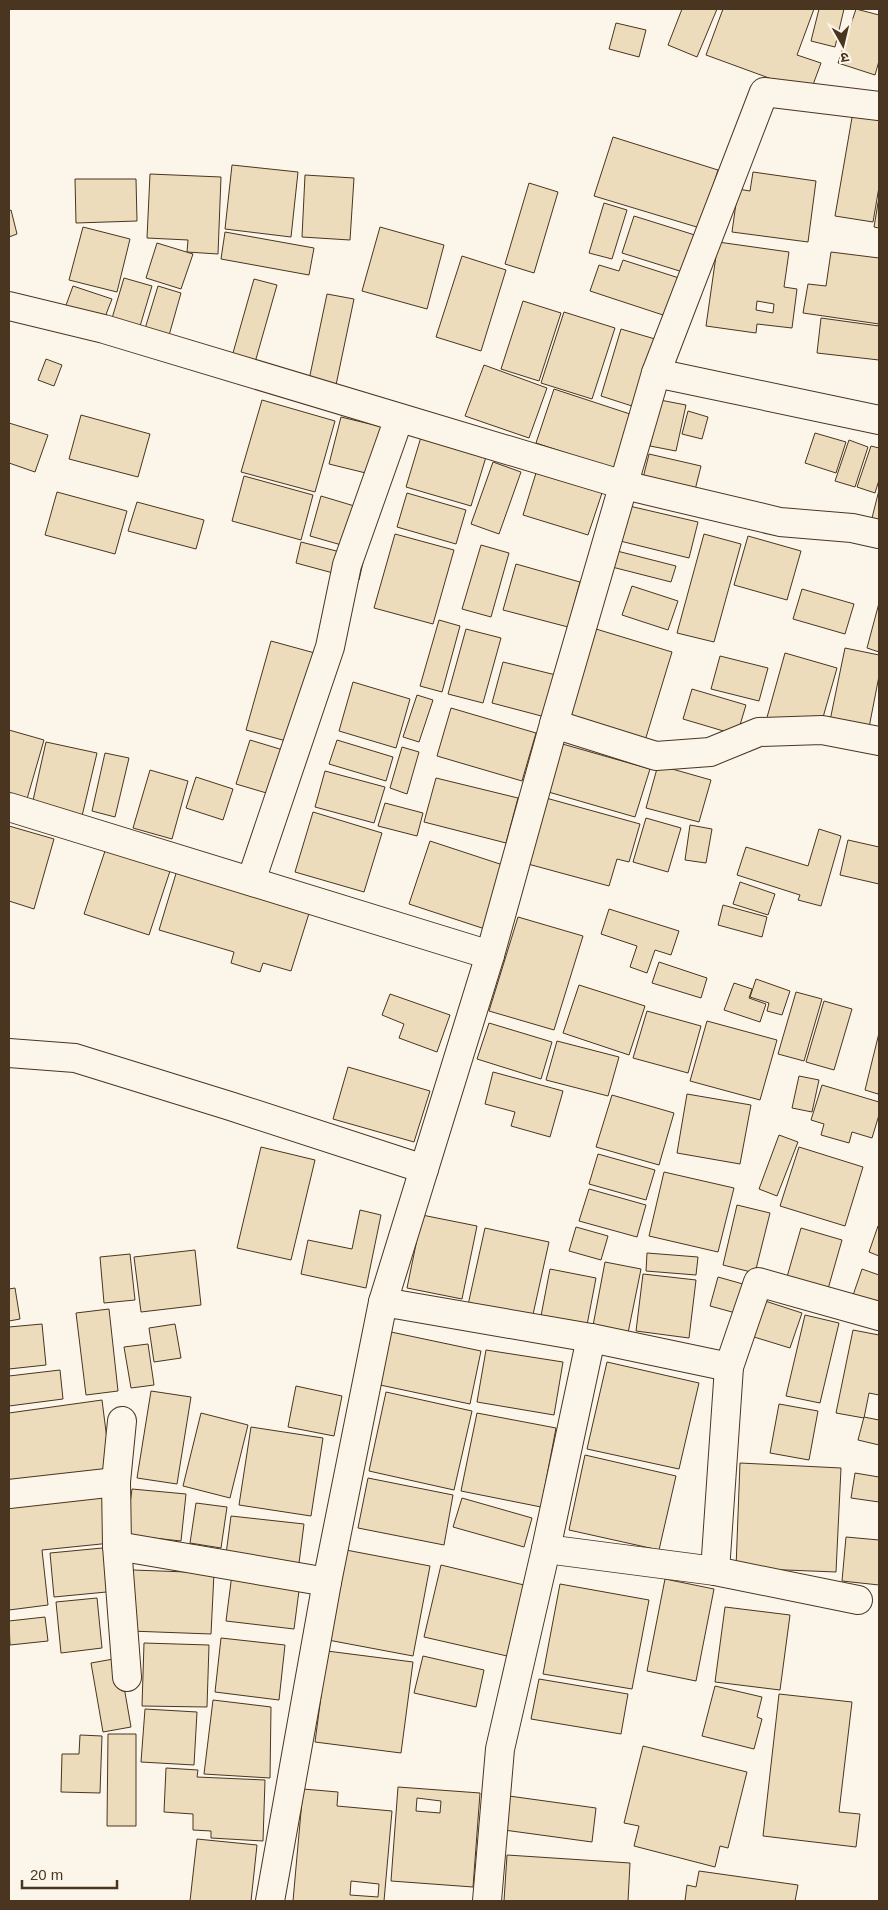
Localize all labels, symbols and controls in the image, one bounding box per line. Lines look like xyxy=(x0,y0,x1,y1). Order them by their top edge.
north arrow xyxy=(818,20,868,70)
text: उ xyxy=(839,49,850,66)
scale bar xyxy=(22,1858,118,1890)
text: 20 m xyxy=(30,1866,63,1883)

